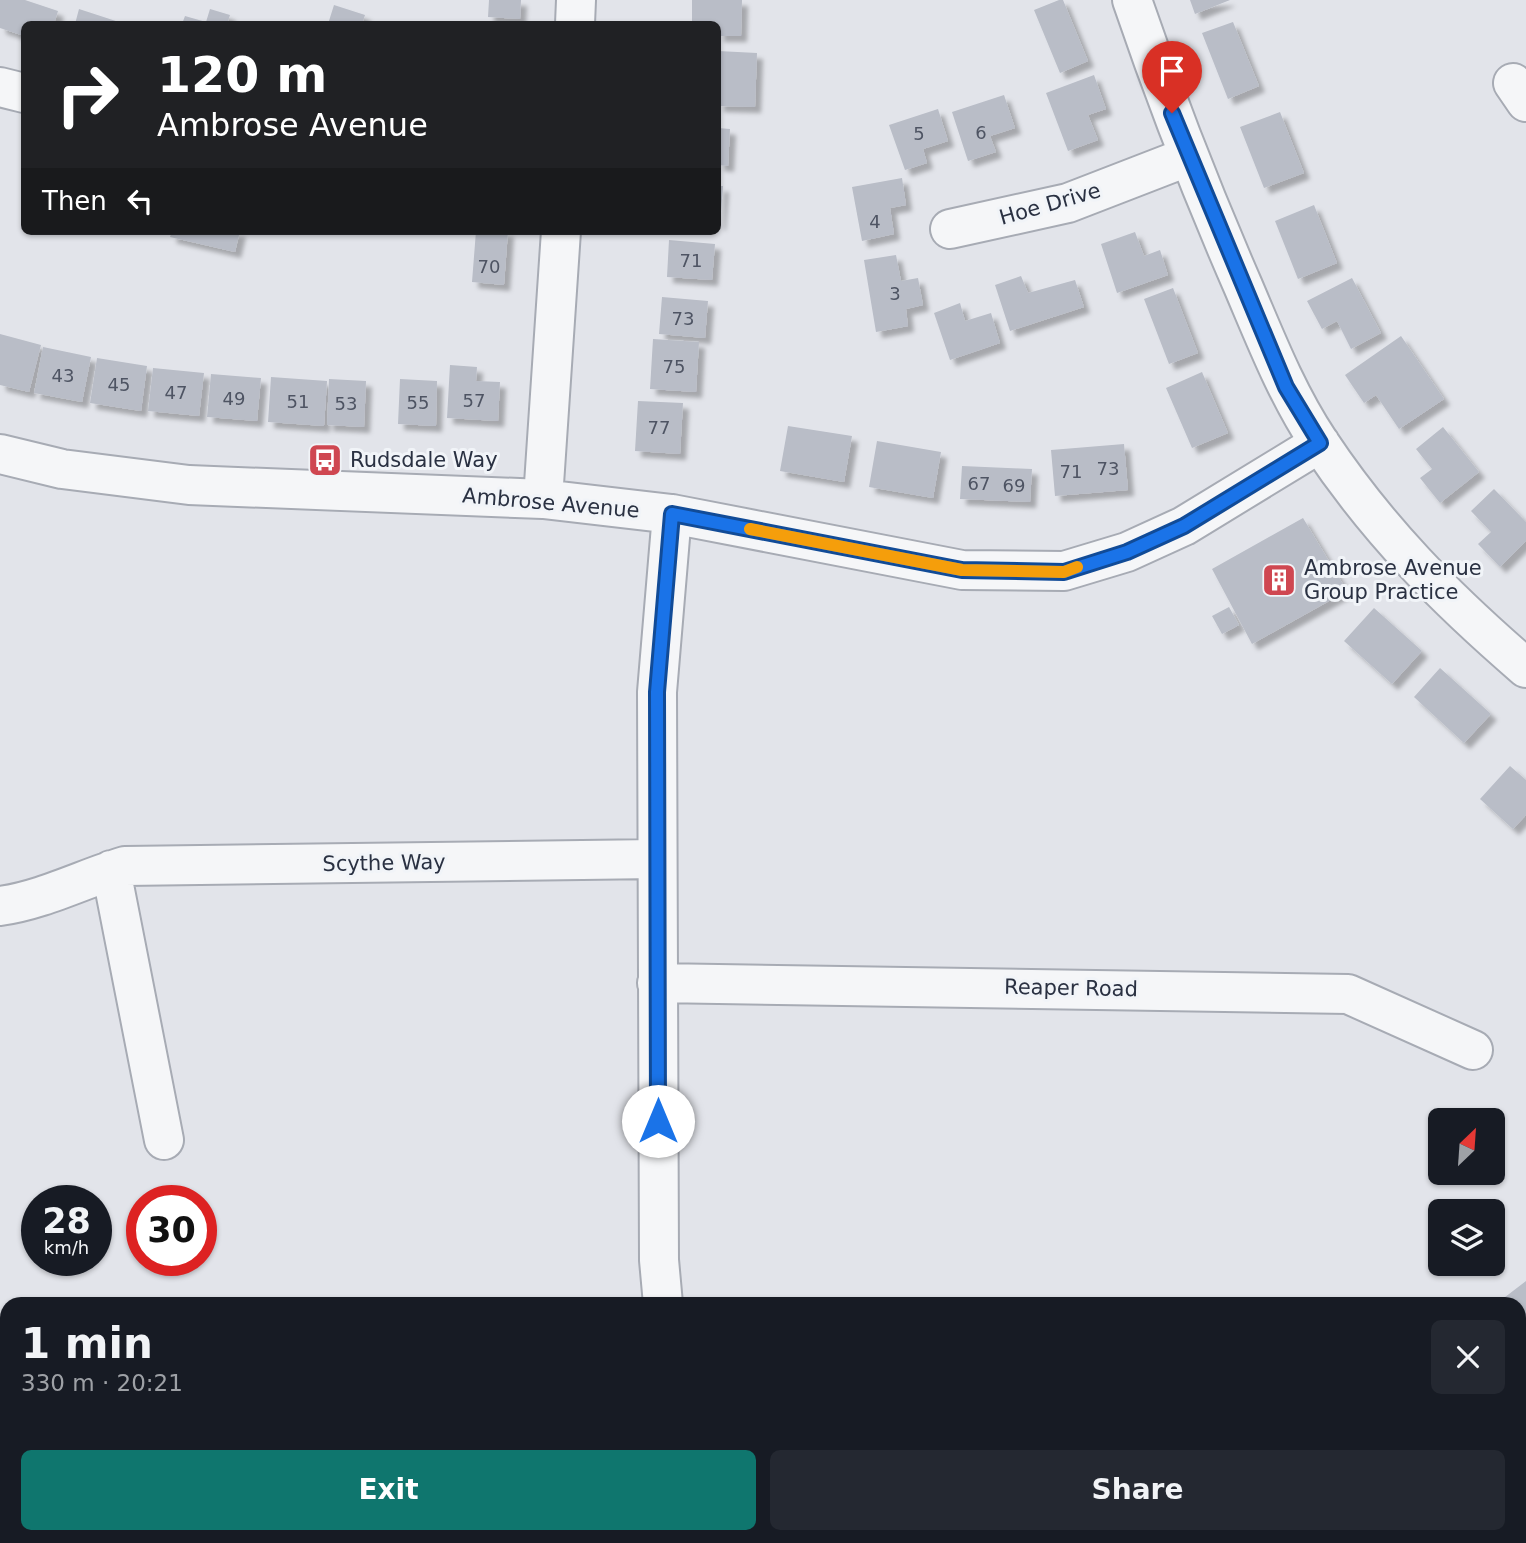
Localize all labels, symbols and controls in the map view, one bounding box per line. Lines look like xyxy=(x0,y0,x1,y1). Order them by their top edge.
pin xyxy=(1142,41,1202,113)
text: 120 m xyxy=(157,47,327,104)
icon: right xyxy=(42,49,133,140)
icon: arrive xyxy=(1153,52,1191,90)
text: Ambrose Avenue xyxy=(157,106,428,144)
house number: 6 xyxy=(975,122,987,143)
house number: 5 xyxy=(913,123,925,144)
street label: Hoe Drive xyxy=(997,178,1103,230)
icon: left xyxy=(121,182,159,220)
text: Then xyxy=(42,186,107,216)
house number: 4 xyxy=(869,211,881,232)
house number: 71 xyxy=(680,250,702,271)
house number: 70 xyxy=(478,256,500,277)
house number: 3 xyxy=(889,283,901,304)
house number: 73 xyxy=(672,308,694,329)
house number: 75 xyxy=(663,356,685,377)
house number: 43 xyxy=(52,365,74,386)
house number: 45 xyxy=(108,374,130,395)
house number: 47 xyxy=(165,382,187,403)
house number: 49 xyxy=(223,388,245,409)
house number: 57 xyxy=(463,390,485,411)
house number: 51 xyxy=(287,391,309,412)
house number: 55 xyxy=(407,392,429,413)
house number: 53 xyxy=(335,393,357,414)
house number: 77 xyxy=(648,417,670,438)
bus stop icon: Rudsdale Way xyxy=(306,441,344,479)
place label: Rudsdale Way xyxy=(350,448,498,472)
house number: 73 xyxy=(1097,458,1119,479)
house number: 71 xyxy=(1060,461,1082,482)
house number: 67 xyxy=(968,473,990,494)
house number: 69 xyxy=(1003,475,1025,496)
street label: Ambrose Avenue xyxy=(461,483,641,523)
place label: Ambrose Avenue Group Practice xyxy=(1304,556,1482,604)
building icon: Ambrose Avenue Group Practice xyxy=(1260,561,1298,599)
street label: Scythe Way xyxy=(322,850,446,876)
street label: Reaper Road xyxy=(1004,975,1138,1001)
position arrow xyxy=(621,1084,695,1158)
north arrow xyxy=(1428,1108,1505,1185)
map controls xyxy=(1428,1108,1505,1276)
speed limit sign: 30 xyxy=(126,1185,217,1276)
button: layers xyxy=(1428,1199,1505,1276)
text: 28 xyxy=(42,1201,91,1241)
text: km/h xyxy=(44,1237,89,1258)
text: 1 min xyxy=(21,1319,153,1368)
button: close xyxy=(1431,1320,1505,1394)
text: 330 m · 20:21 xyxy=(21,1370,183,1396)
button: Exit xyxy=(21,1450,756,1530)
button: Share xyxy=(770,1450,1505,1530)

